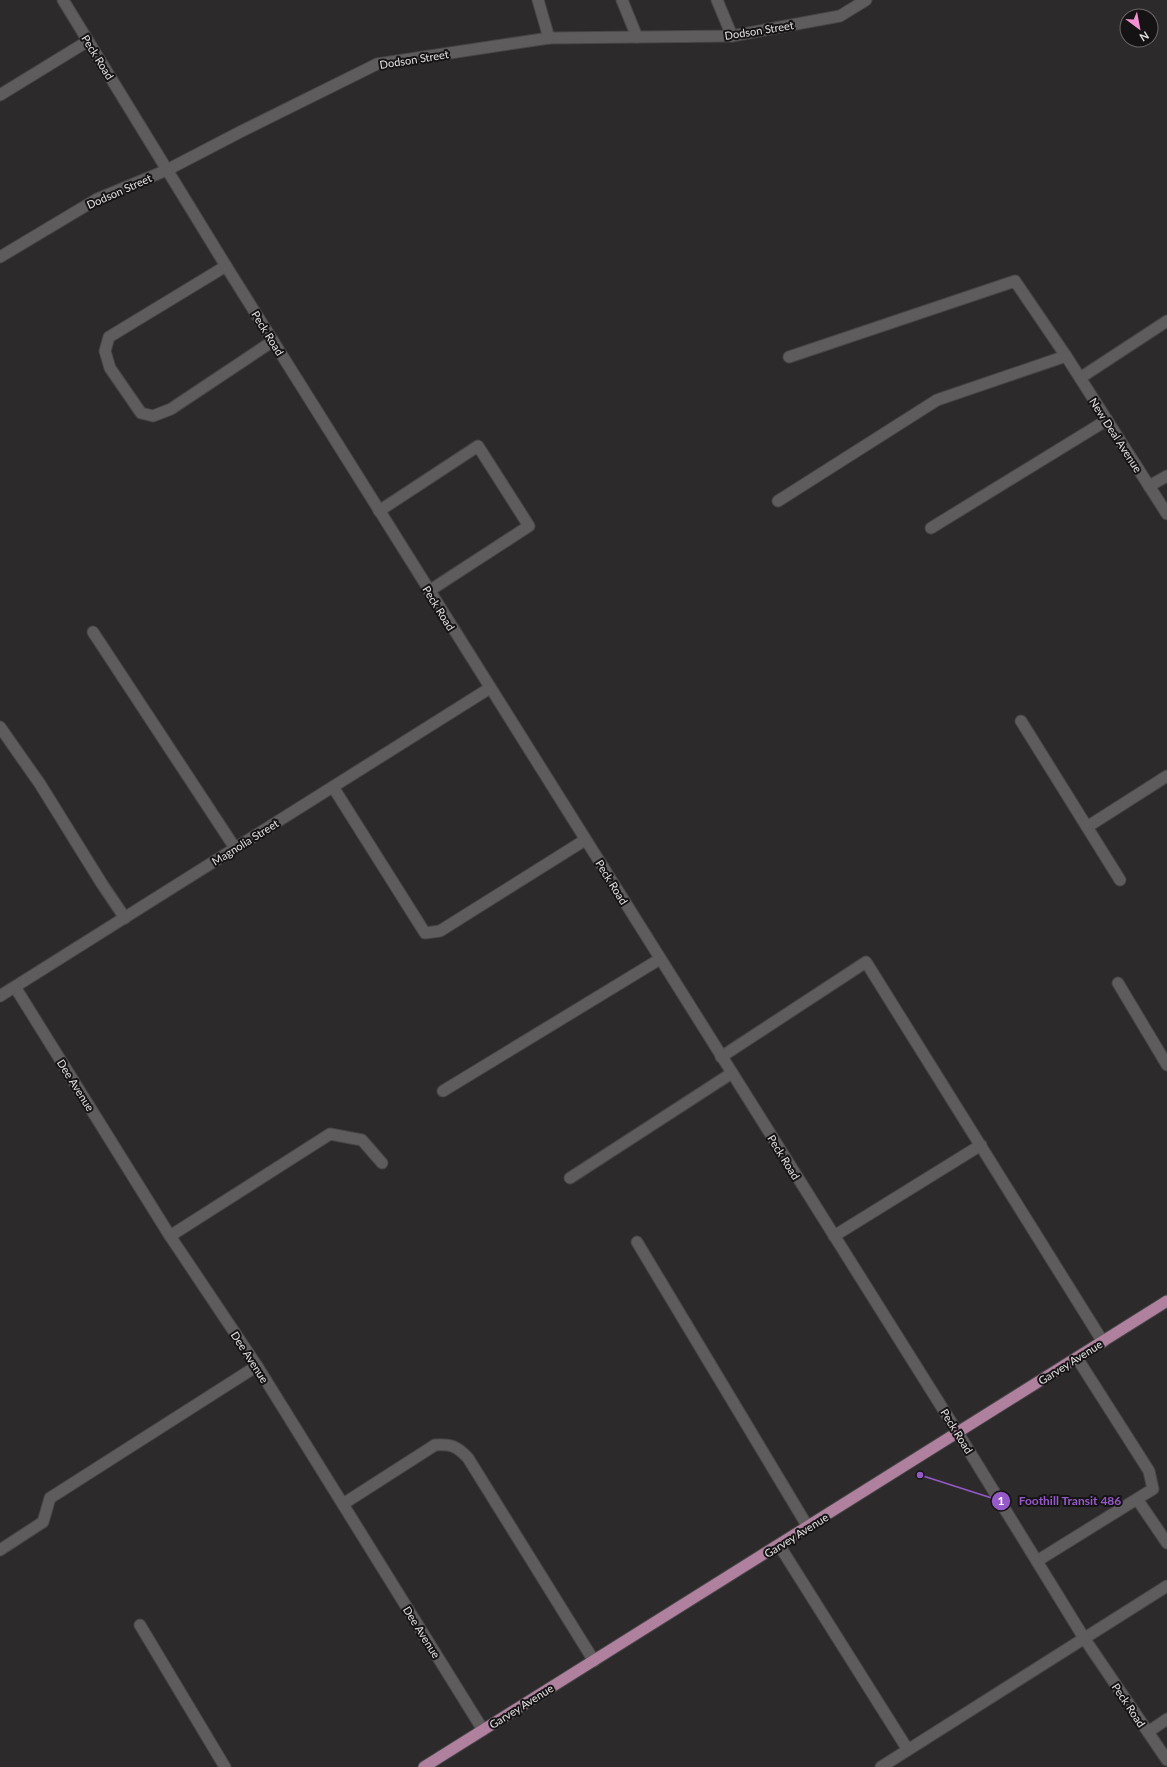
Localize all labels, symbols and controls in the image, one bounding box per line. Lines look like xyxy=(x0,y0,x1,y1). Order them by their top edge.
north arrow xyxy=(1119,8,1159,48)
street label: Dodson Street xyxy=(724,18,794,42)
text: N xyxy=(1138,29,1152,45)
street label: Peck Road xyxy=(79,32,117,82)
street label: Dodson Street xyxy=(379,47,449,71)
street label: Dodson Street xyxy=(85,171,153,211)
street label: Peck Road xyxy=(249,308,287,358)
street label: New Deal Avenue xyxy=(1087,395,1145,475)
street label: Peck Road xyxy=(420,583,458,633)
street label: Magnolia Street xyxy=(209,816,281,868)
street label: Peck Road xyxy=(593,857,631,907)
street label: Dee Avenue xyxy=(55,1057,97,1114)
street label: Peck Road xyxy=(765,1132,803,1182)
street label: Dee Avenue xyxy=(229,1329,272,1385)
street label: Garvey Avenue xyxy=(1036,1337,1105,1387)
street label: Peck Road xyxy=(938,1406,976,1456)
callout: Foothill Transit 486 xyxy=(991,1489,1130,1513)
text: 1 xyxy=(998,1493,1005,1508)
text: Foothill Transit 486 xyxy=(1019,1493,1121,1508)
street label: Garvey Avenue xyxy=(762,1510,831,1560)
street label: Dee Avenue xyxy=(401,1604,443,1661)
street label: Garvey Avenue xyxy=(487,1681,556,1731)
street label: Peck Road xyxy=(1110,1681,1148,1729)

